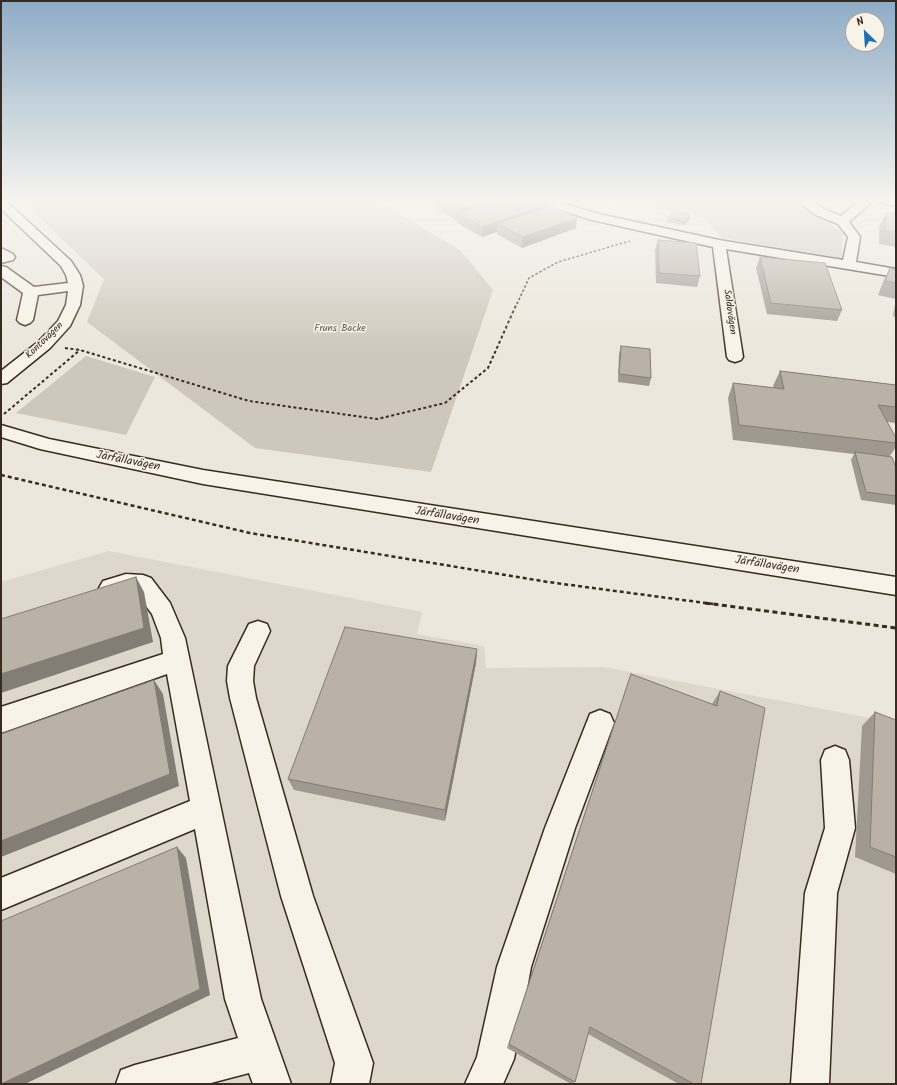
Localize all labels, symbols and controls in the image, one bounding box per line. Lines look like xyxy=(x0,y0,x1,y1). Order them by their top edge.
north arrow xyxy=(845,12,885,52)
text: N xyxy=(853,12,867,32)
street label: Saldovägen xyxy=(720,289,738,335)
street label: Kontovägen xyxy=(24,320,66,362)
park label: Fruns Backe xyxy=(314,323,366,335)
street label: Järfällavägen xyxy=(95,449,161,475)
street label: Järfällavägen xyxy=(414,505,480,529)
street label: Järfällavägen xyxy=(734,554,800,578)

